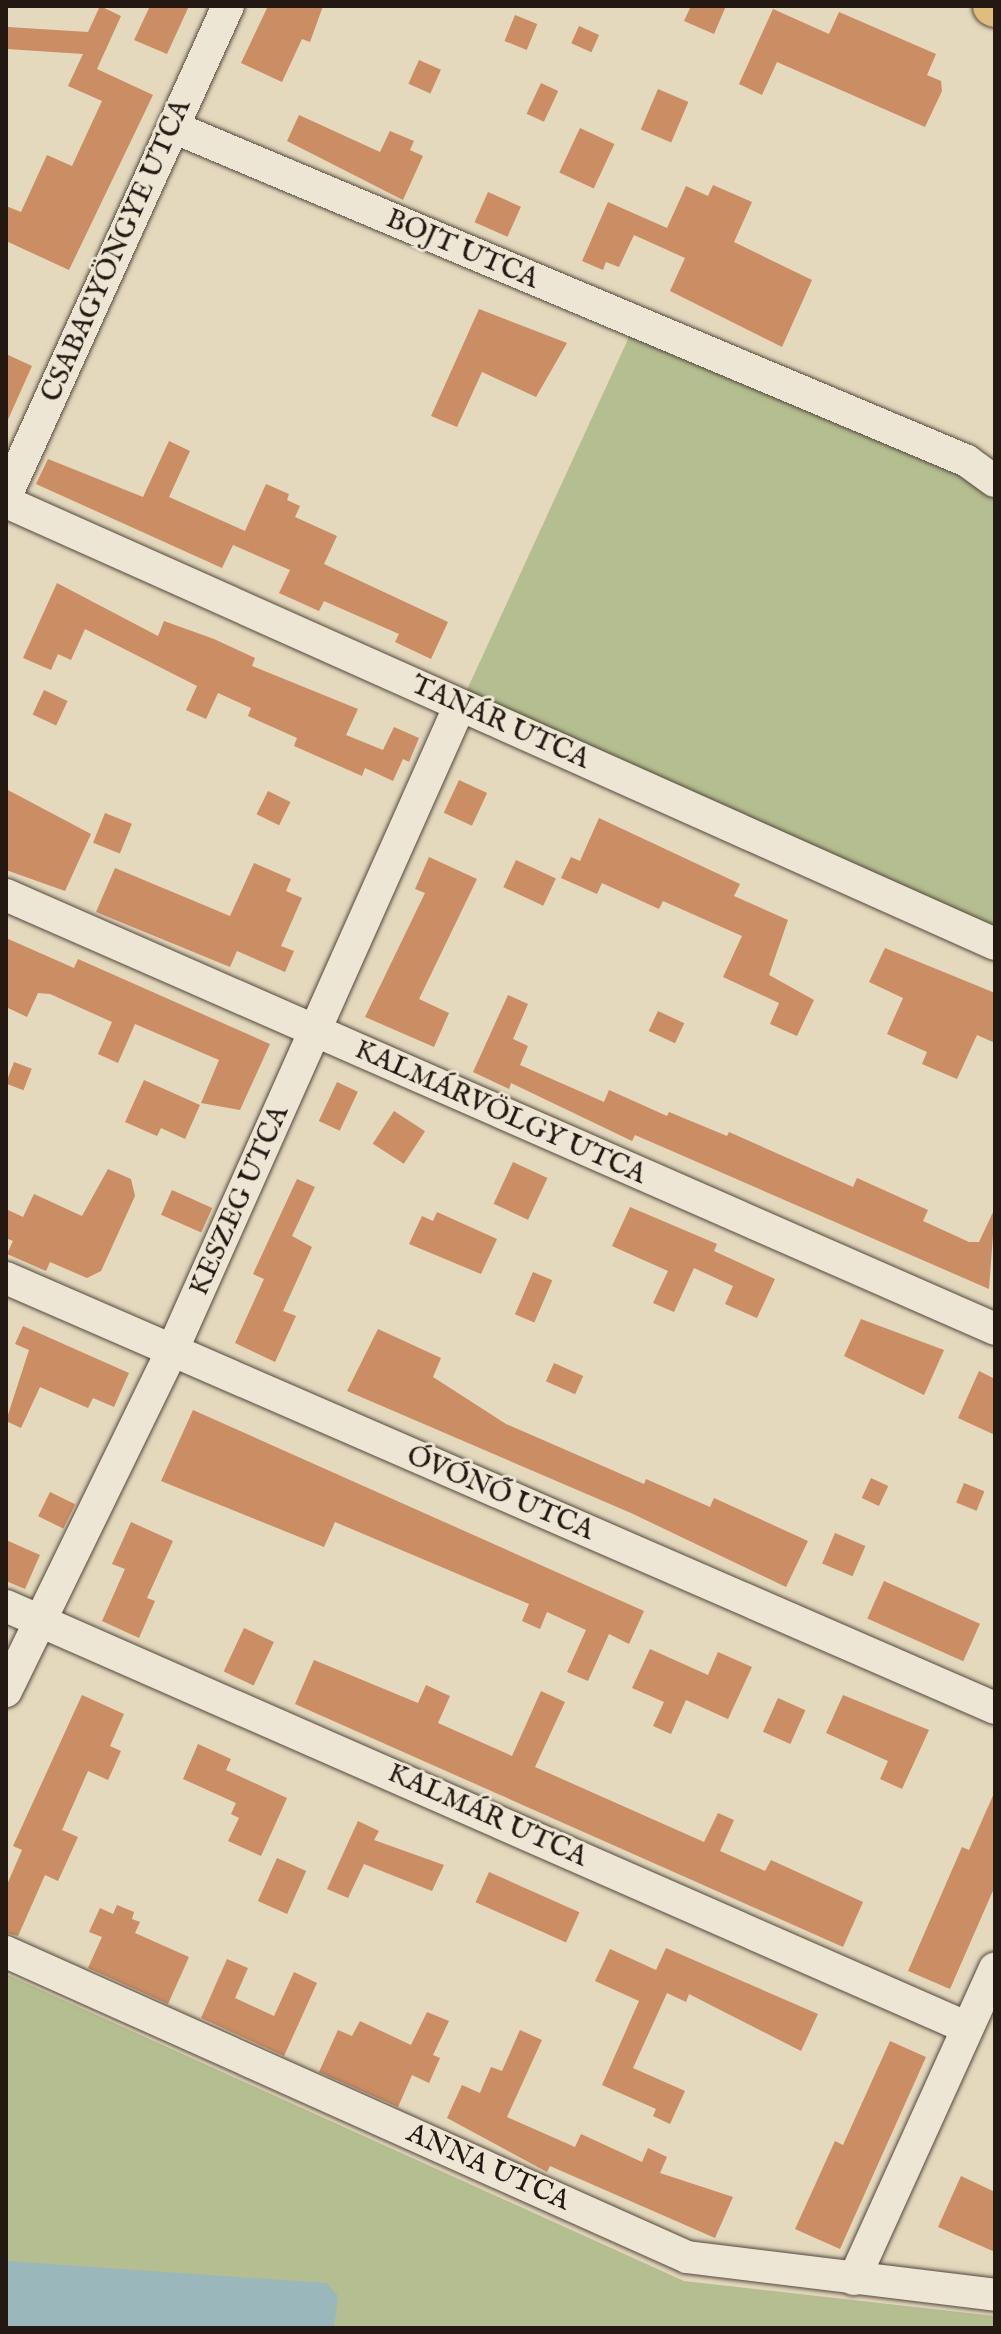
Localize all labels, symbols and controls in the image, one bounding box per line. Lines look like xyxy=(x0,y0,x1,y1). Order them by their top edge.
street label: CSABAGYÖNGYE UTCA xyxy=(35,95,199,407)
street label: BOJT UTCA xyxy=(381,203,543,297)
street label: TANÁR UTCA xyxy=(406,669,594,777)
street label: KALMÁRVÖLGY UTCA xyxy=(349,1034,651,1192)
street label: KESZEG UTCA xyxy=(183,1101,297,1301)
street label: ÓVÓNŐ UTCA xyxy=(401,1439,599,1549)
street label: KALMÁR UTCA xyxy=(382,1757,592,1875)
street label: ANNA UTCA xyxy=(401,2117,575,2219)

